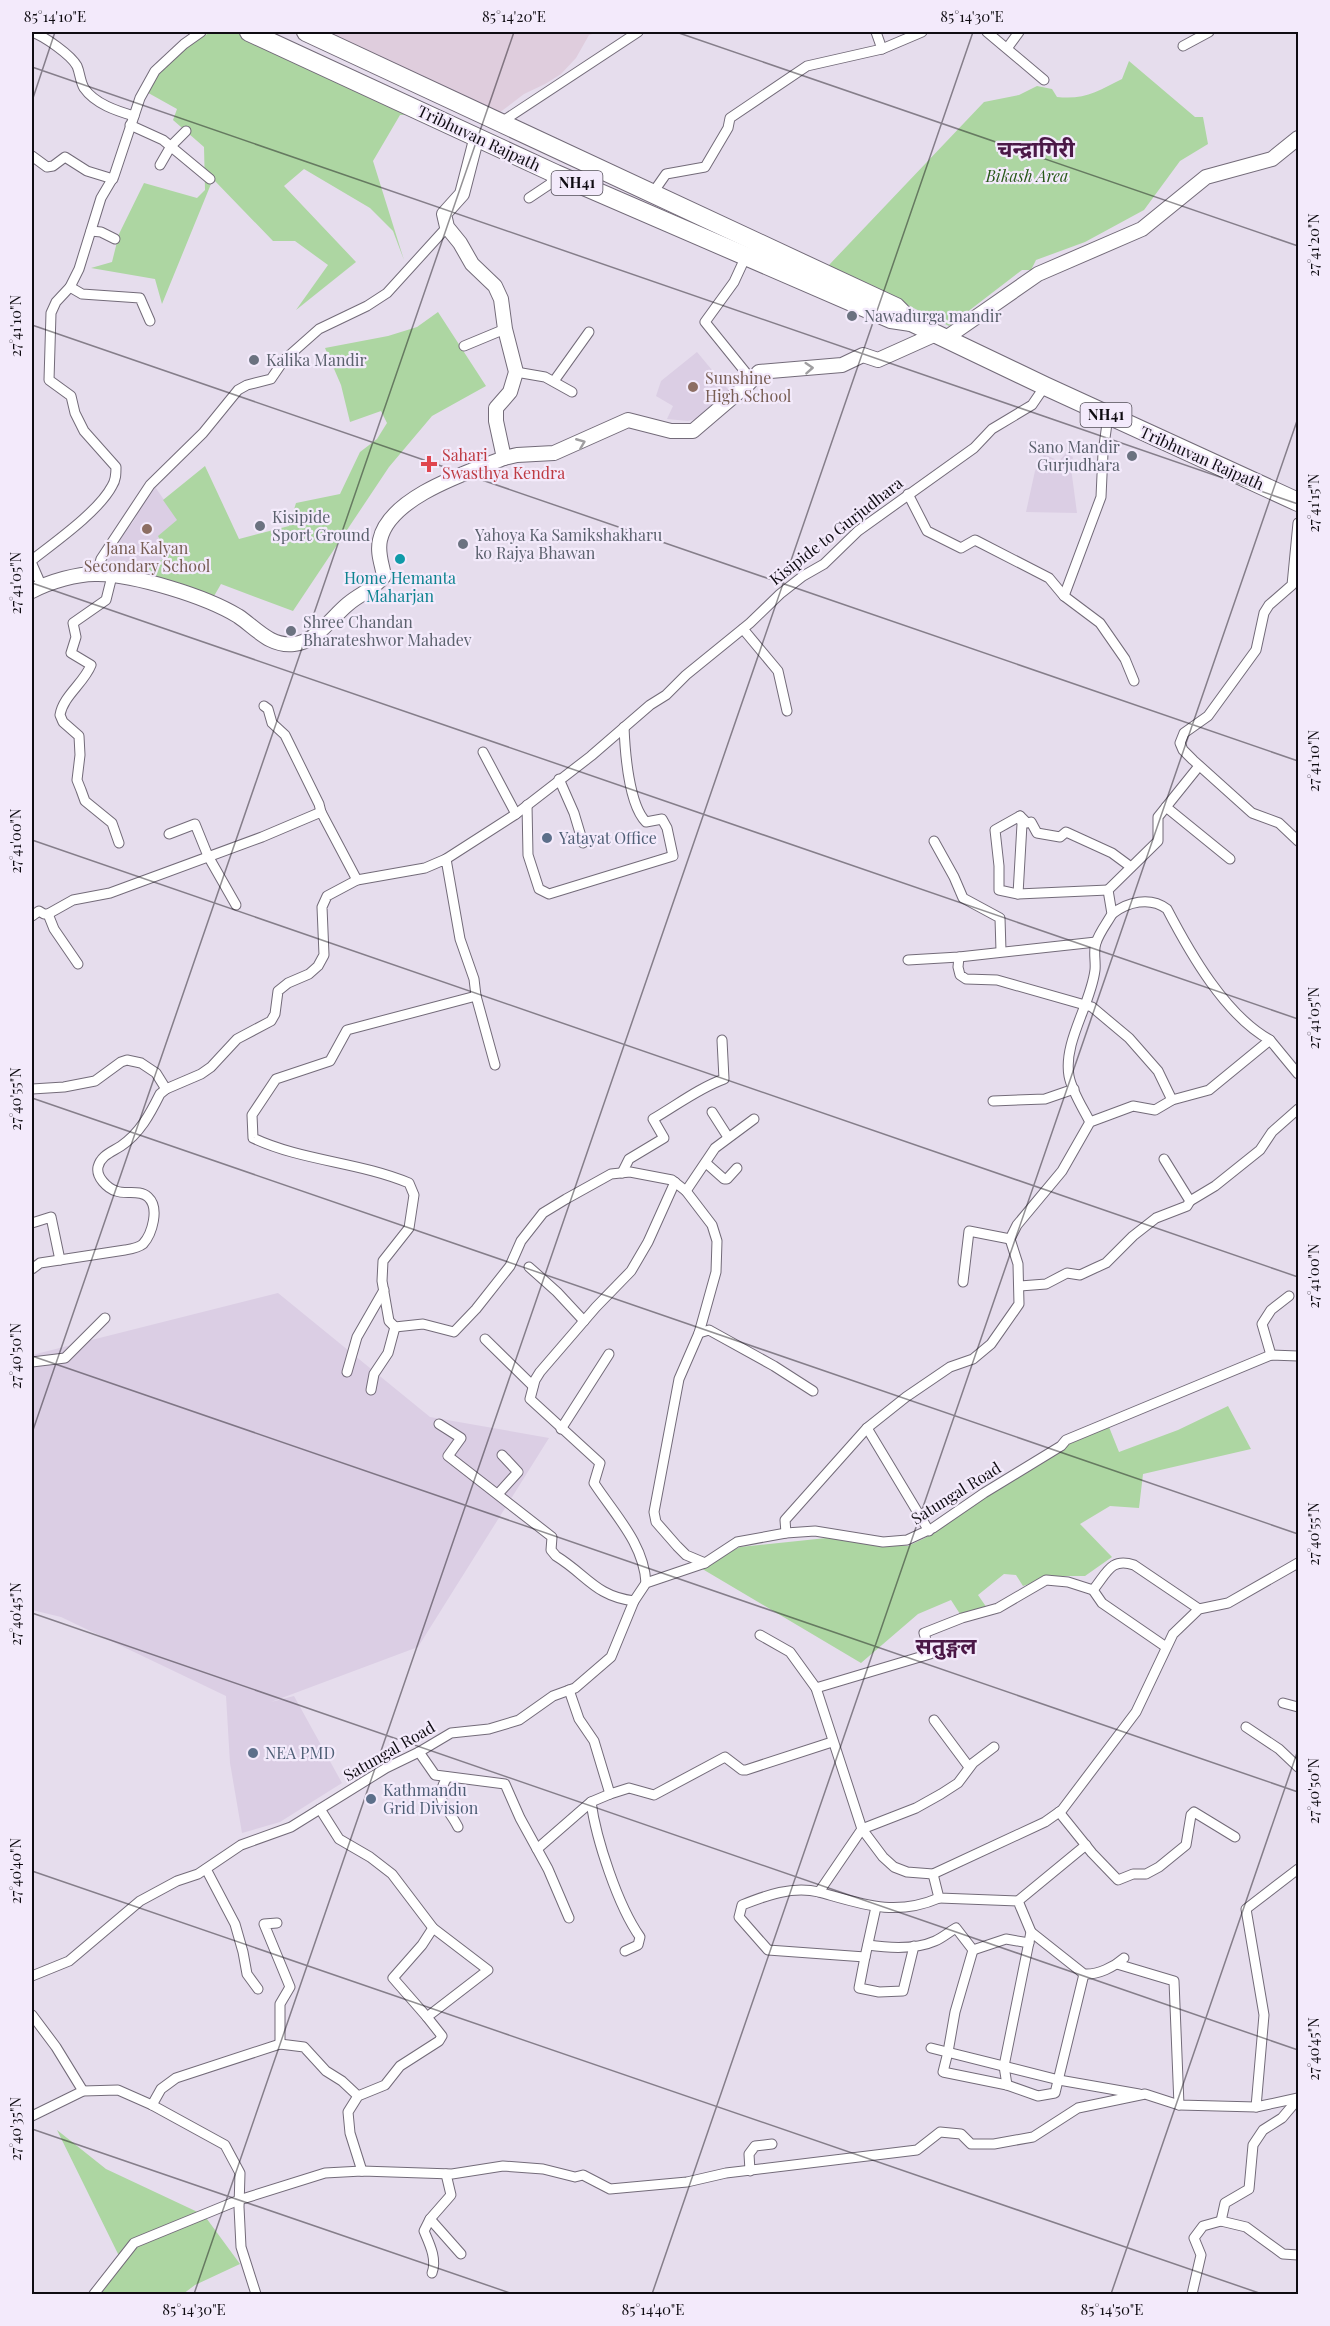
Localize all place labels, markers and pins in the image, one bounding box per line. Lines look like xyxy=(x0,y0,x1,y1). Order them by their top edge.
place label: Nawadurga mandir xyxy=(864,305,1002,326)
marker: Nawadurga mandir xyxy=(845,309,859,323)
place label: Kalika Mandir xyxy=(266,349,367,370)
marker: Kalika Mandir xyxy=(247,353,261,367)
place label: Sunshine High School xyxy=(705,367,792,406)
marker: Sunshine High School xyxy=(686,380,700,394)
place label: Sano Mandir Gurjudhara xyxy=(1029,436,1120,475)
place label: Sahari Swasthya Kendra xyxy=(442,444,565,483)
marker: Sano Mandir Gurjudhara xyxy=(1125,449,1139,463)
marker: Sahari Swasthya Kendra xyxy=(420,455,438,473)
place label: Kisipide Sport Ground xyxy=(272,506,370,545)
marker: Kisipide Sport Ground xyxy=(253,519,267,533)
marker: Jana Kalyan Secondary School xyxy=(140,522,154,536)
place label: Yahoya Ka Samikshakharu ko Rajya Bhawan xyxy=(474,524,662,563)
place label: Jana Kalyan Secondary School xyxy=(84,537,211,576)
marker: Yahoya Ka Samikshakharu ko Rajya Bhawan xyxy=(456,537,470,551)
marker: Home Hemanta Maharjan xyxy=(393,552,407,566)
place label: Home Hemanta Maharjan xyxy=(344,567,456,606)
place label: Shree Chandan Bharateshwor Mahadev xyxy=(303,611,472,650)
marker: Shree Chandan Bharateshwor Mahadev xyxy=(284,624,298,638)
place label: Yatayat Office xyxy=(558,827,657,848)
marker: Yatayat Office xyxy=(540,831,554,845)
place label: NEA PMD xyxy=(265,1742,335,1763)
marker: NEA PMD xyxy=(246,1746,260,1760)
place label: Kathmandu Grid Division xyxy=(383,1779,479,1818)
marker: Kathmandu Grid Division xyxy=(364,1792,378,1806)

